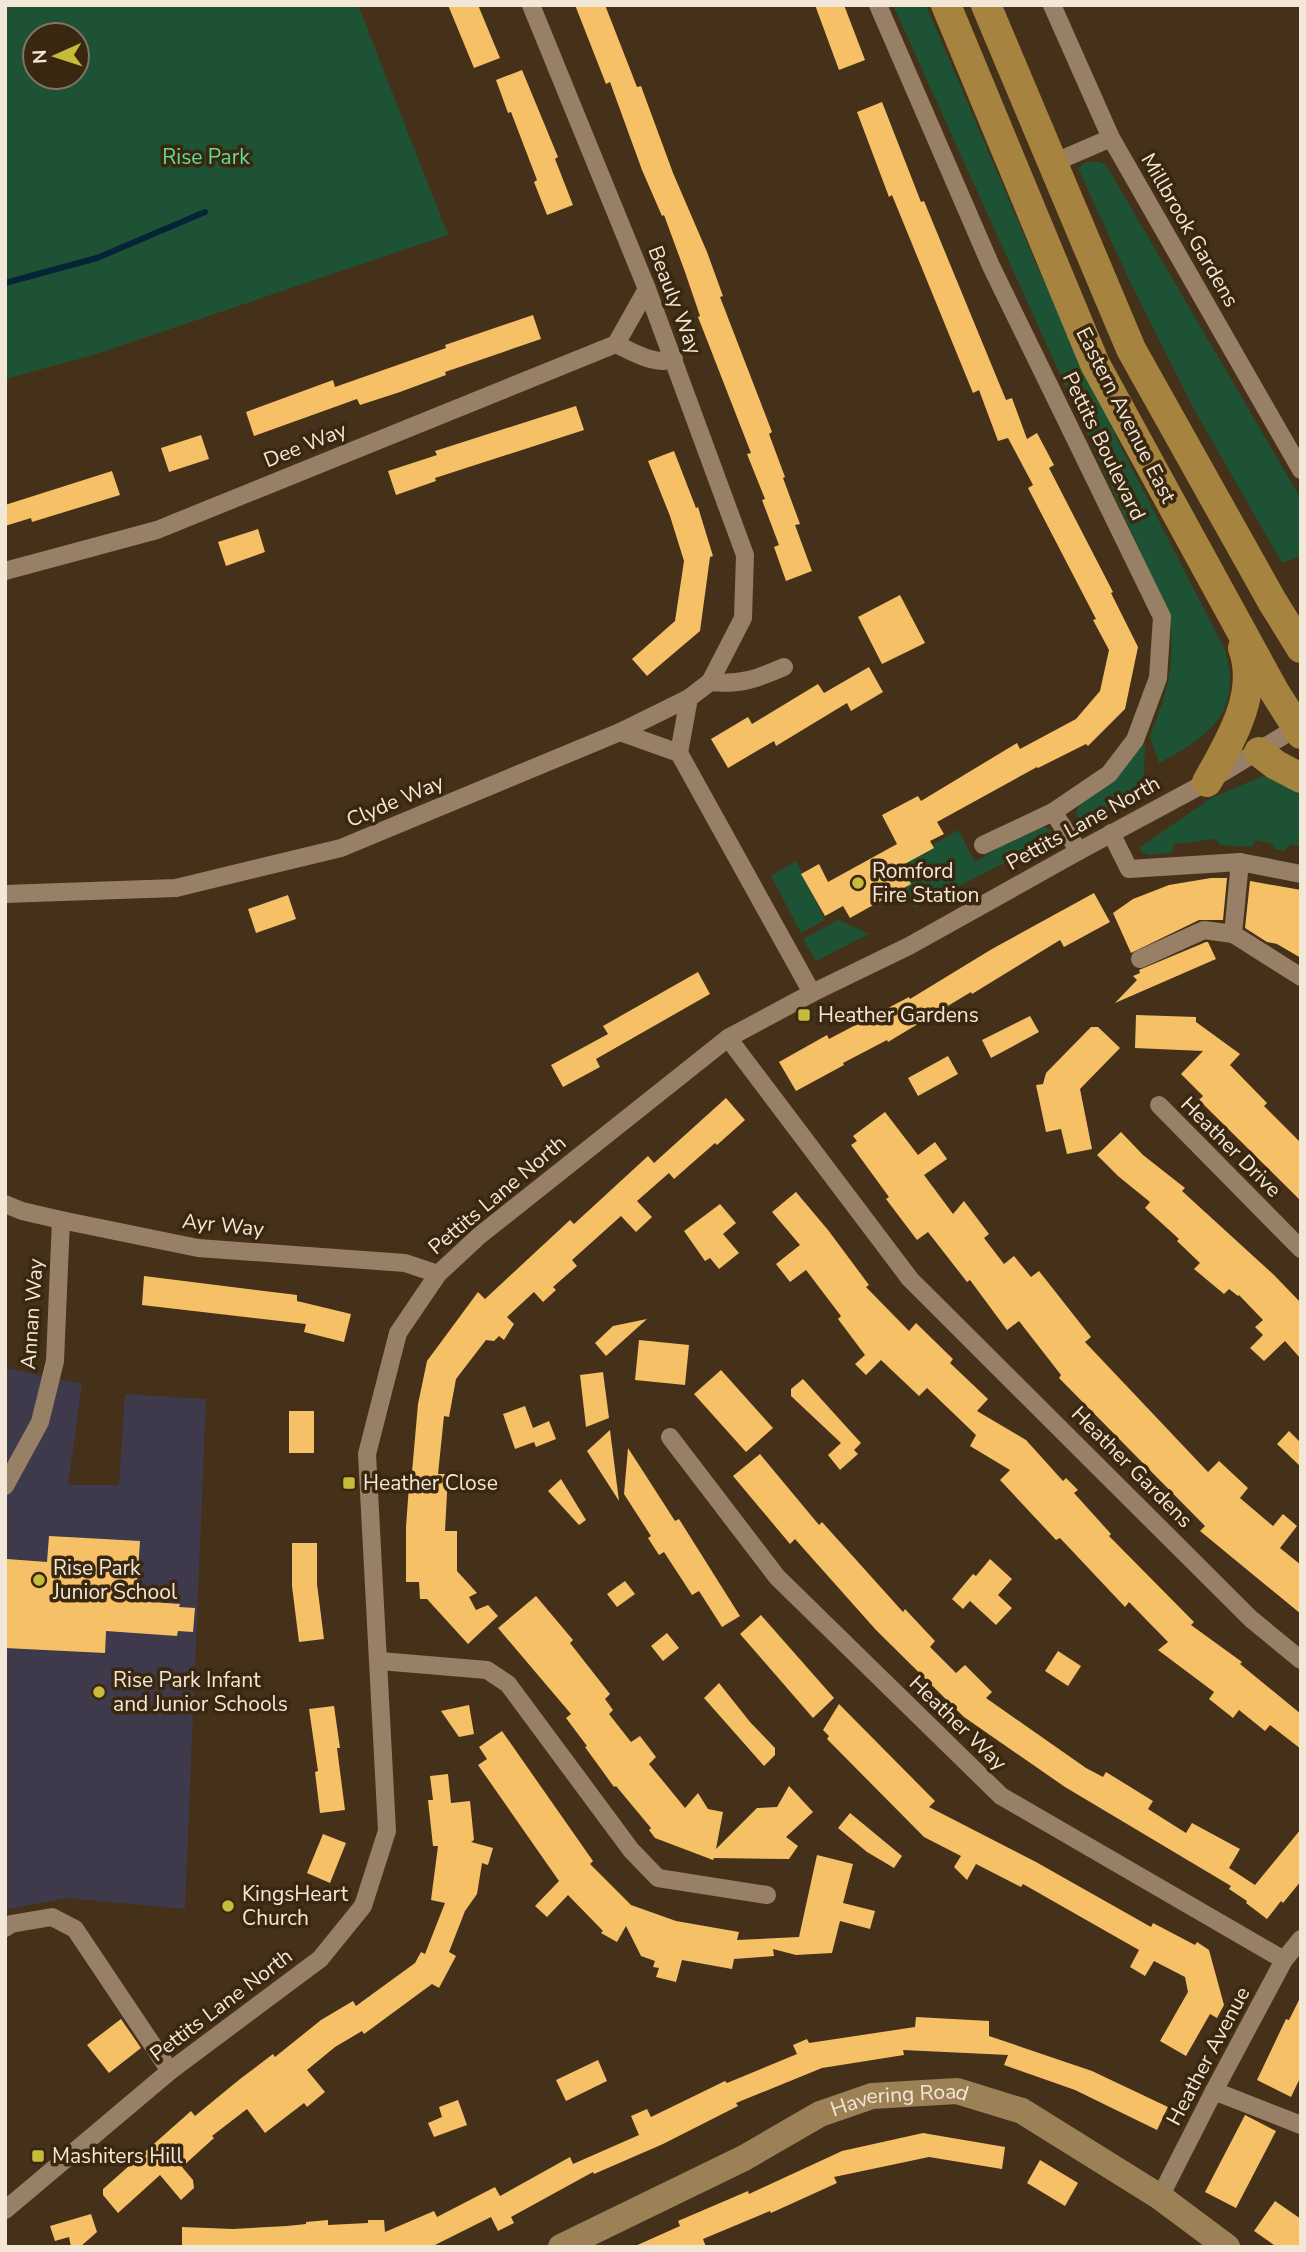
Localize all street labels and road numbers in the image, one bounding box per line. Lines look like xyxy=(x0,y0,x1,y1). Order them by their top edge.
street label: Millbrook Gardens xyxy=(1135,148,1245,312)
street label: Beauly Way xyxy=(641,242,709,359)
street label: Eastern Avenue East xyxy=(1070,322,1183,508)
street label: Pettits Boulevard xyxy=(1056,367,1152,525)
street label: Dee Way xyxy=(259,416,351,474)
street label: Clyde Way xyxy=(342,768,448,834)
street label: Pettits Lane North xyxy=(1001,769,1165,877)
street label: Heather Drive xyxy=(1175,1091,1287,1203)
street label: Pettits Lane North xyxy=(422,1129,572,1261)
street label: Ayr Way xyxy=(181,1207,266,1243)
street label: Annan Way xyxy=(14,1257,50,1371)
street label: Heather Gardens xyxy=(1065,1400,1199,1534)
street label: Heather Way xyxy=(903,1669,1013,1777)
street label: Pettits Lane North xyxy=(144,1942,298,2068)
street label: Heather Avenue xyxy=(1160,1982,1256,2130)
street label: Havering Road xyxy=(827,2077,972,2123)

